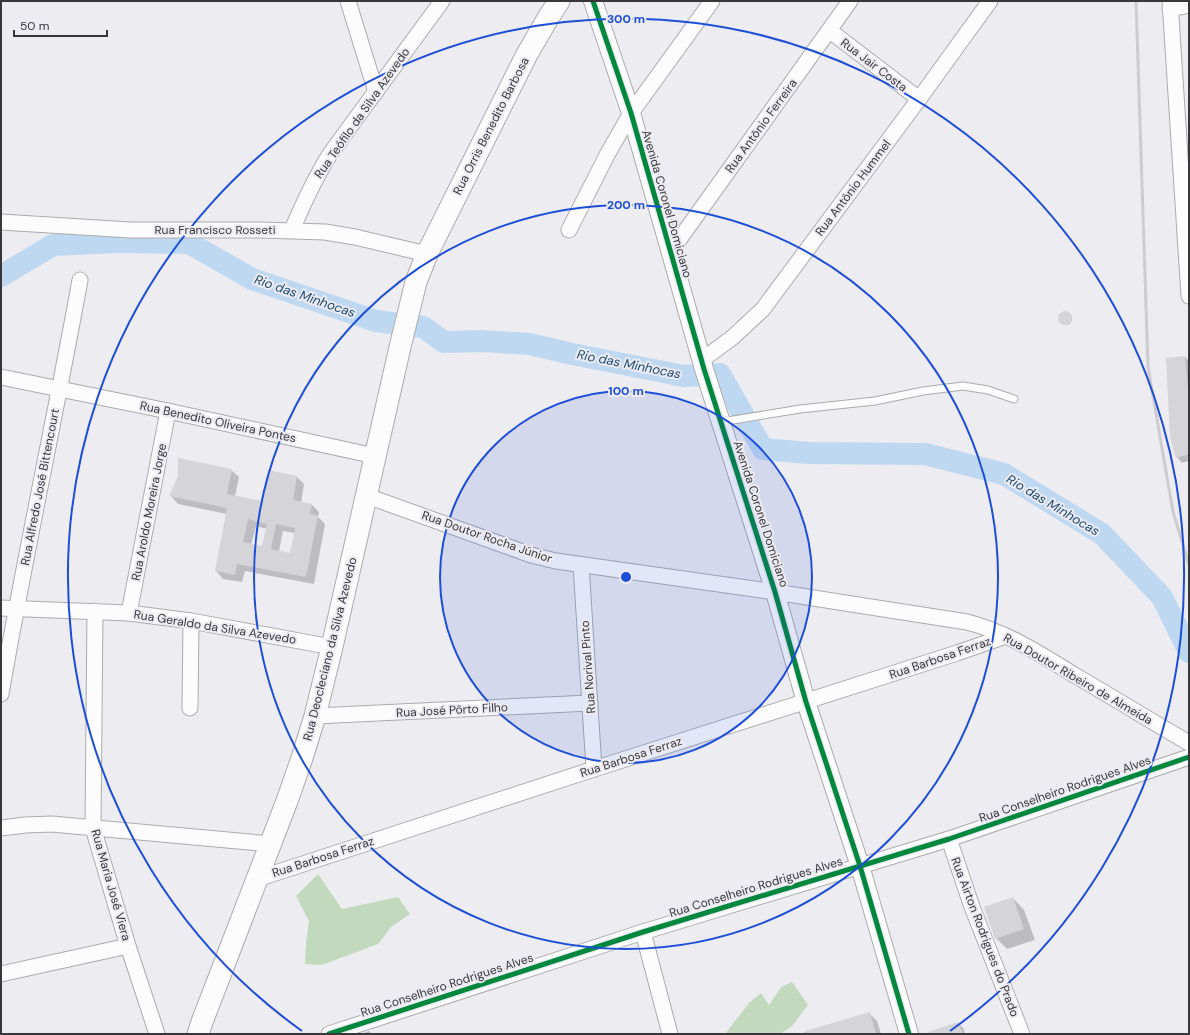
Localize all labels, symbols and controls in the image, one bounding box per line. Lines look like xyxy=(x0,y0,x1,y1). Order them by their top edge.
text: 300 m xyxy=(607,11,645,27)
scale bar xyxy=(14,12,107,38)
text: 50 m xyxy=(20,18,49,34)
street label: Rua Jair Costa xyxy=(837,35,911,95)
street label: Rua Teófilo da Silva Azevedo xyxy=(311,44,413,182)
street label: Rua Orris Benedito Barbosa xyxy=(449,54,533,198)
street label: Rua Antônio Ferreira xyxy=(721,76,801,176)
street label: Avenida Coronel Domiciano xyxy=(638,128,696,280)
street label: Rua Antônio Hummel xyxy=(812,137,894,239)
text: 200 m xyxy=(607,197,645,213)
street label: Rua Francisco Rosseti xyxy=(154,222,276,238)
water label: Rio das Minhocas xyxy=(252,271,358,321)
water label: Rio das Minhocas xyxy=(575,346,683,382)
text: 100 m xyxy=(608,383,644,399)
street label: Rua Benedito Oliveira Pontes xyxy=(138,398,298,446)
street label: Rua Alfredo José Bittencourt xyxy=(17,407,63,567)
street label: Avenida Coronel Domiciano xyxy=(730,439,792,589)
street label: Rua Aroldo Moreira Jorge xyxy=(128,442,170,582)
water label: Rio das Minhocas xyxy=(1003,470,1103,540)
street label: Rua Doutor Rocha Júnior xyxy=(420,507,555,567)
street label: Rua Deocleciano da Silva Azevedo xyxy=(299,555,361,743)
centre of rings xyxy=(619,570,633,584)
street label: Rua Geraldo da Silva Azevedo xyxy=(133,606,297,648)
street label: Rua Norival Pinto xyxy=(577,620,599,714)
street label: Rua Doutor Ribeiro de Almeida xyxy=(1001,630,1155,728)
street label: Rua Barbosa Ferraz xyxy=(887,633,993,683)
street label: Rua José Pôrto Filho xyxy=(396,699,508,721)
street label: Rua Barbosa Ferraz xyxy=(578,733,684,781)
street label: Rua Conselheiro Rodrigues Alves xyxy=(977,752,1153,826)
street label: Rua Maria José Viera xyxy=(87,827,135,943)
street label: Rua Barbosa Ferraz xyxy=(270,833,376,881)
street label: Rua Conselheiro Rodrigues Alves xyxy=(667,853,845,921)
street label: Rua Airton Rodrigues do Prado xyxy=(947,855,1023,1019)
street label: Rua Conselheiro Rodrigues Alves xyxy=(359,949,535,1021)

